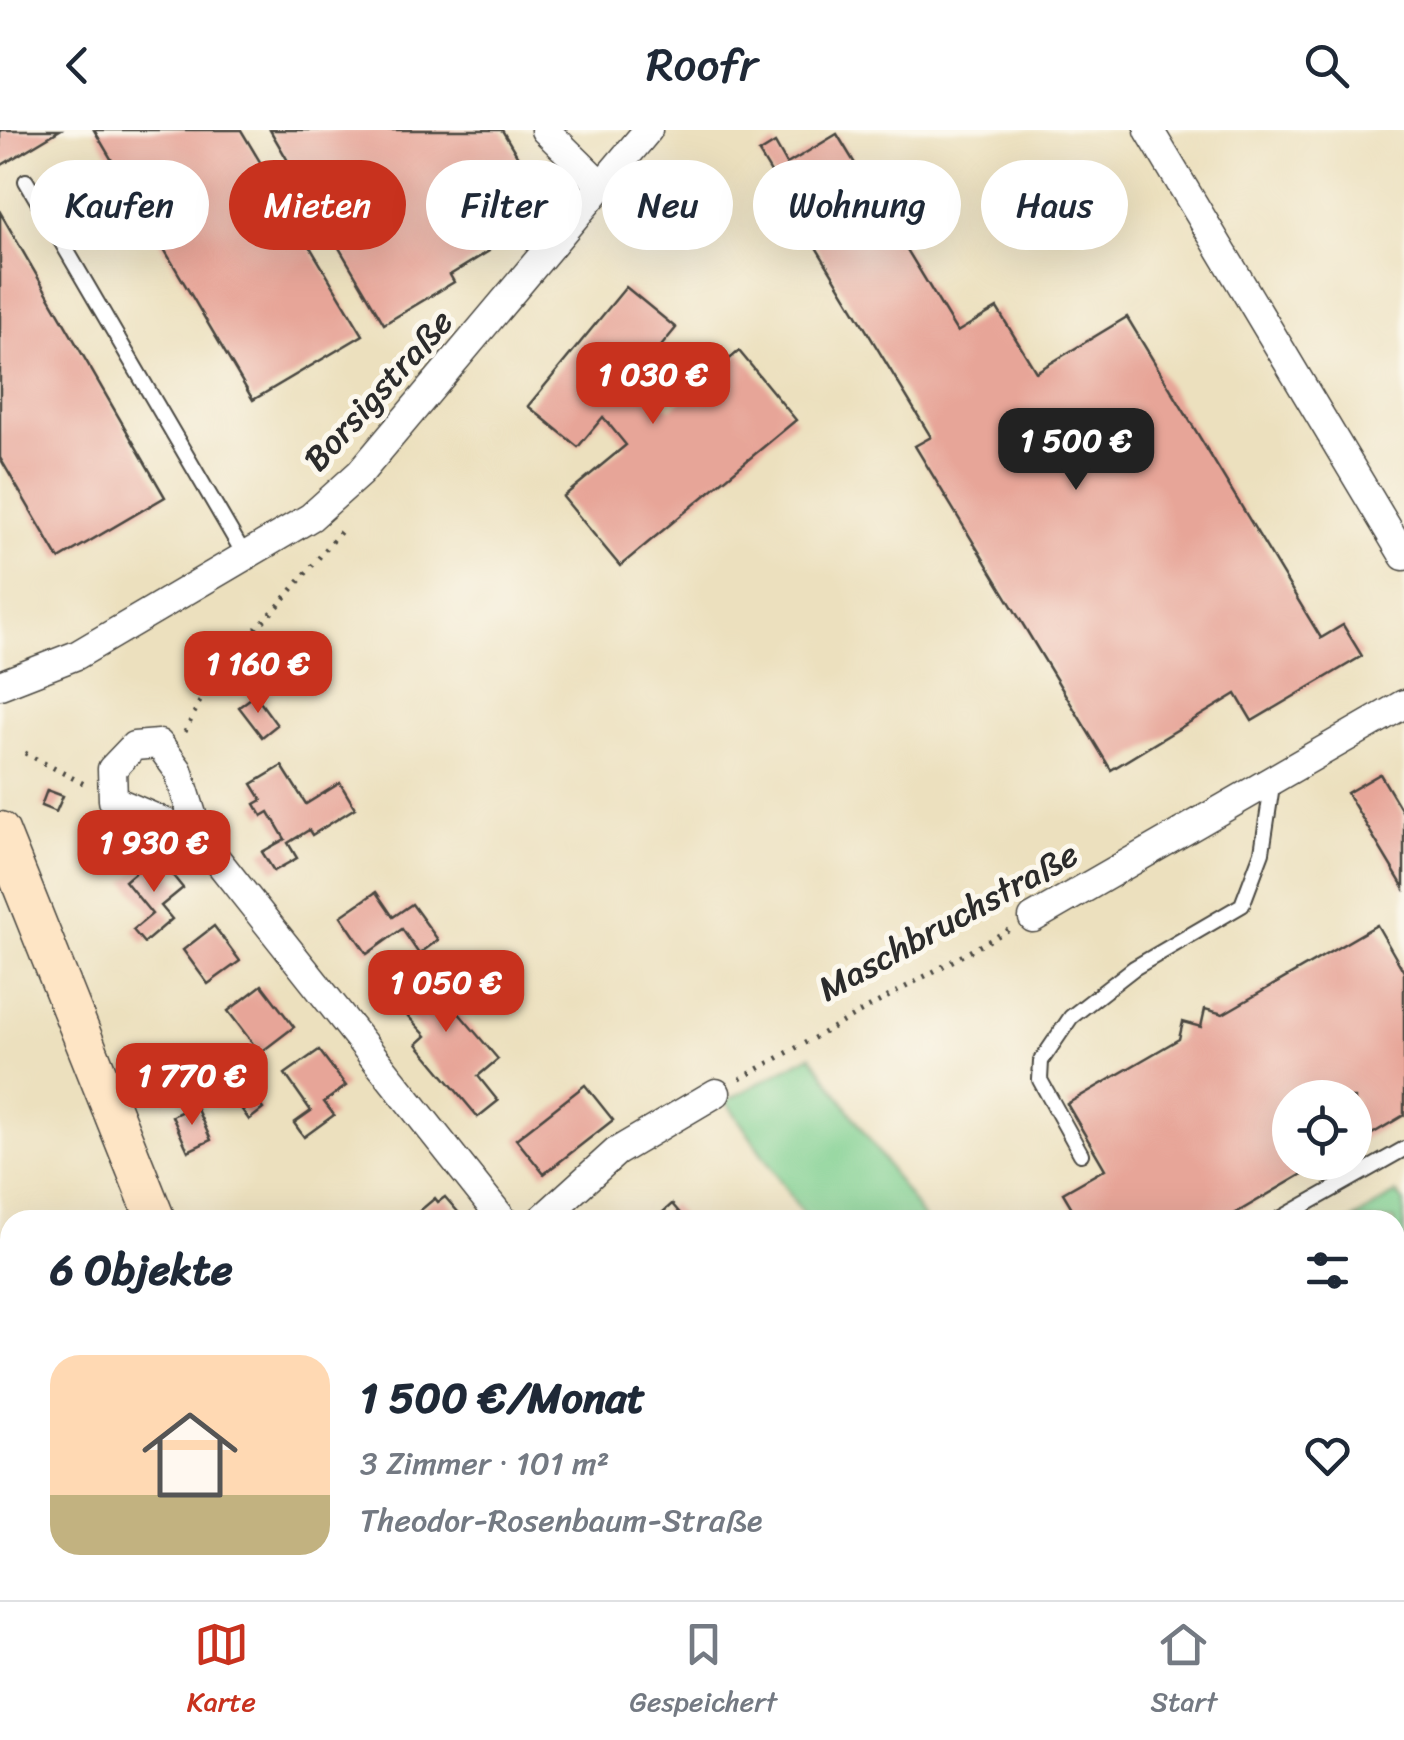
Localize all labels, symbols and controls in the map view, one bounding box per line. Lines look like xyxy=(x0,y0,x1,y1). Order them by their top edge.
text: Roofr xyxy=(646,25,758,105)
icon: back xyxy=(50,38,105,93)
icon: search xyxy=(1299,38,1354,93)
chip: Kaufen xyxy=(30,160,209,250)
chip: Mieten xyxy=(229,160,406,250)
chip: Filter xyxy=(426,160,582,250)
chip: Neu xyxy=(602,160,733,250)
chip: Wohnung xyxy=(753,160,961,250)
chip: Haus xyxy=(981,160,1128,250)
street label: Borsigstraße xyxy=(287,294,469,486)
pin: 1 030 € xyxy=(561,342,745,427)
text: 1 030 € xyxy=(598,346,708,403)
pin: 1 500 € xyxy=(984,408,1168,493)
text: 1 500 € xyxy=(1020,412,1132,469)
pin: 1 160 € xyxy=(166,631,350,716)
text: 1 160 € xyxy=(206,635,310,692)
pin: 1 930 € xyxy=(62,810,246,895)
text: 1 930 € xyxy=(99,814,209,871)
street label: Maschbruchstraße xyxy=(806,823,1090,1019)
pin: 1 050 € xyxy=(354,950,538,1035)
text: 1 050 € xyxy=(390,954,502,1011)
pin: 1 770 € xyxy=(100,1043,284,1128)
text: 1 770 € xyxy=(138,1047,246,1104)
map controls xyxy=(1272,1080,1372,1180)
button: locate xyxy=(1272,1080,1372,1180)
text: 6 Objekte xyxy=(50,1233,233,1307)
icon: filters xyxy=(1300,1243,1355,1298)
text: 1 500 €/Monat xyxy=(360,1361,645,1435)
icon: home xyxy=(130,1395,250,1515)
icon: heart xyxy=(1300,1428,1355,1483)
text: 3 Zimmer · 101 m² xyxy=(360,1435,609,1492)
text: Theodor-Rosenbaum-Straße xyxy=(360,1492,763,1549)
tab: Karte xyxy=(187,1617,256,1726)
tab: Gespeichert xyxy=(630,1617,777,1726)
tab: Start xyxy=(1151,1617,1217,1726)

